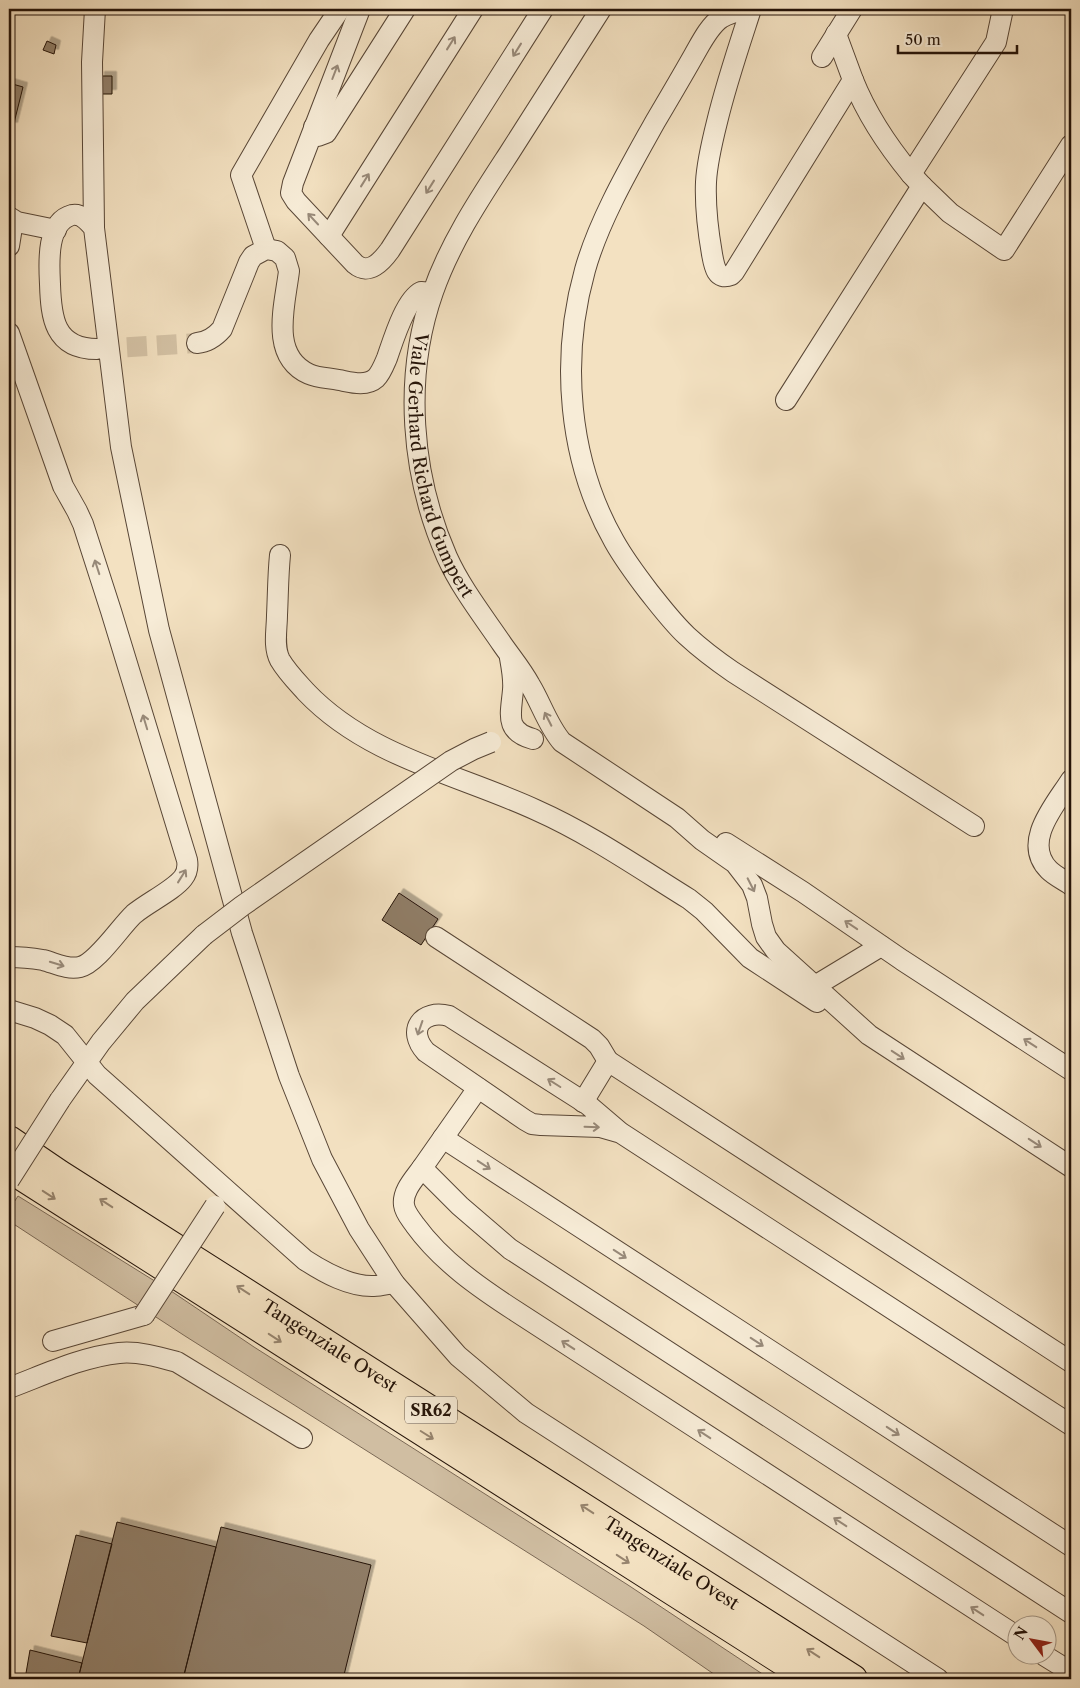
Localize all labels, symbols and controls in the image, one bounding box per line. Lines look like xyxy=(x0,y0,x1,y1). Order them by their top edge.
scale bar xyxy=(898,22,1016,54)
text: 50 m xyxy=(905,30,941,49)
one-way arrow xyxy=(447,36,457,50)
one-way arrow xyxy=(511,43,522,57)
one-way arrow xyxy=(331,65,340,80)
one-way arrow xyxy=(360,174,370,188)
one-way arrow xyxy=(424,180,434,194)
one-way arrow xyxy=(307,212,319,225)
street label: Viale Gerhard Richard Gumpert xyxy=(404,330,478,602)
one-way arrow xyxy=(92,559,101,575)
one-way arrow xyxy=(543,711,553,726)
one-way arrow xyxy=(140,714,150,730)
one-way arrow xyxy=(178,870,188,884)
one-way arrow xyxy=(747,877,756,892)
one-way arrow xyxy=(844,920,858,930)
one-way arrow xyxy=(48,960,64,970)
one-way arrow xyxy=(414,1020,424,1036)
one-way arrow xyxy=(1024,1038,1038,1048)
one-way arrow xyxy=(891,1050,905,1060)
one-way arrow xyxy=(548,1078,562,1088)
one-way arrow xyxy=(583,1122,599,1131)
one-way arrow xyxy=(1027,1138,1041,1148)
one-way arrow xyxy=(477,1160,491,1170)
one-way arrow xyxy=(42,1190,56,1200)
one-way arrow xyxy=(99,1198,113,1208)
one-way arrow xyxy=(613,1249,627,1259)
one-way arrow xyxy=(237,1285,251,1295)
street label: Tangenziale Ovest xyxy=(258,1295,402,1398)
one-way arrow xyxy=(268,1333,282,1343)
one-way arrow xyxy=(749,1337,763,1347)
one-way arrow xyxy=(561,1340,575,1350)
road number: SR62 xyxy=(405,1396,457,1424)
one-way arrow xyxy=(885,1426,899,1436)
one-way arrow xyxy=(697,1428,711,1439)
one-way arrow xyxy=(420,1430,434,1440)
one-way arrow xyxy=(580,1503,594,1514)
street label: Tangenziale Ovest xyxy=(599,1512,744,1615)
one-way arrow xyxy=(834,1517,848,1527)
one-way arrow xyxy=(616,1555,630,1565)
one-way arrow xyxy=(970,1606,984,1616)
north arrow xyxy=(1008,1616,1058,1666)
text: N xyxy=(1010,1623,1032,1643)
one-way arrow xyxy=(806,1647,820,1657)

